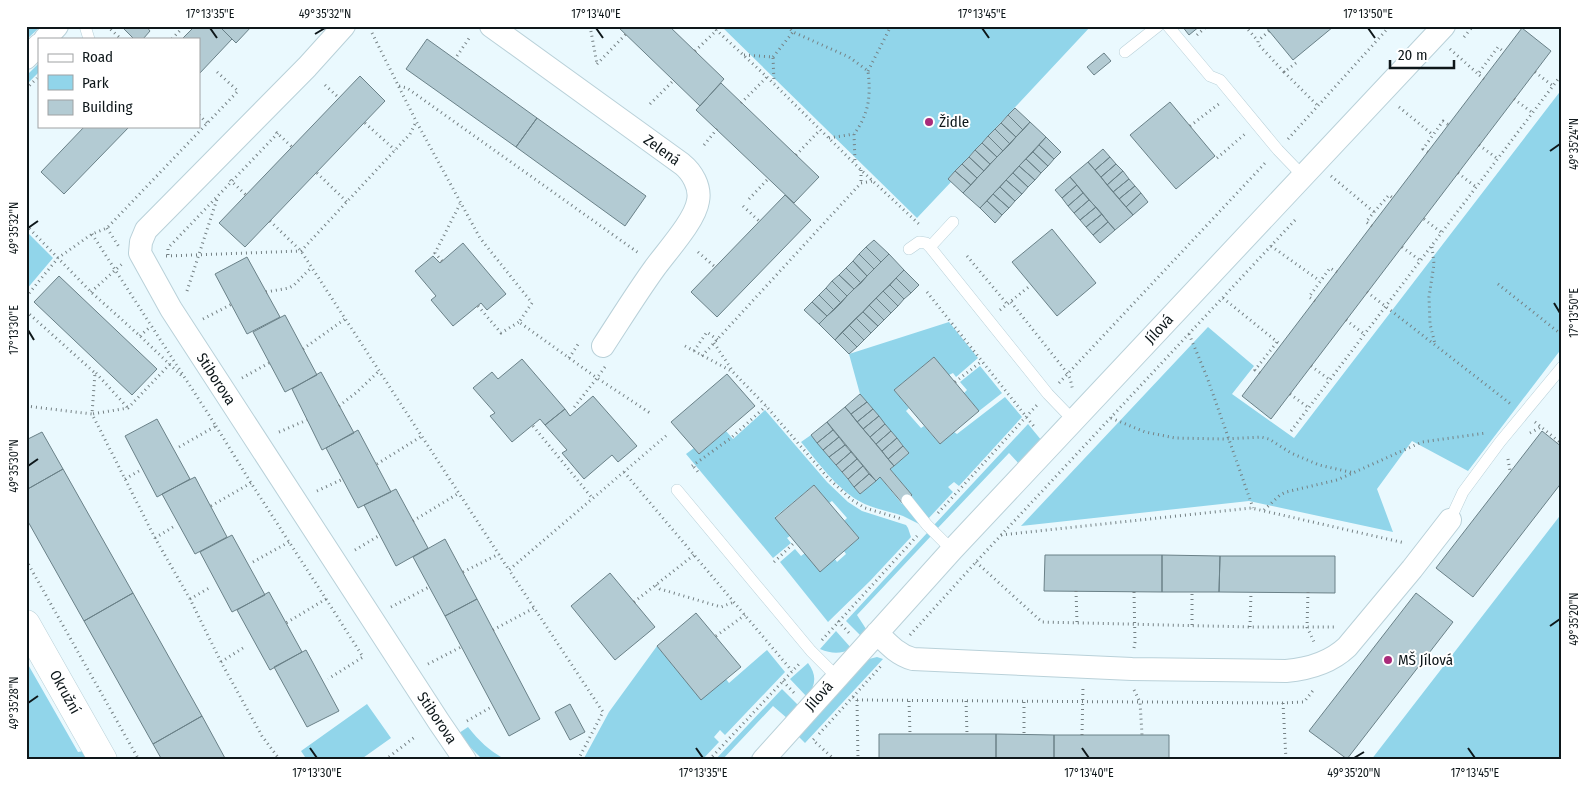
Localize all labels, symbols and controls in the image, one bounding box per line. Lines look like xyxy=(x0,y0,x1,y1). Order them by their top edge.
text: 17°13'35"E xyxy=(186,7,235,21)
text: 49°35'32"N xyxy=(299,7,351,21)
text: 17°13'40"E xyxy=(571,7,621,21)
text: 17°13'45"E xyxy=(958,7,1007,21)
text: 17°13'50"E xyxy=(1343,7,1393,21)
legend xyxy=(38,38,200,128)
scale bar xyxy=(1390,38,1454,70)
text: 20 m xyxy=(1398,46,1428,64)
text: Road xyxy=(82,48,113,66)
text: Park xyxy=(82,74,109,92)
text: Building xyxy=(82,98,133,116)
place label: Židle xyxy=(939,113,969,131)
marker: Židle xyxy=(923,116,935,128)
text: 49°35'24"N xyxy=(1567,118,1581,170)
street label: Zelená xyxy=(640,131,684,169)
text: 49°35'32"N xyxy=(7,202,21,254)
text: 17°13'50"E xyxy=(1567,288,1581,338)
text: 17°13'30"E xyxy=(7,305,21,355)
street label: Jílová xyxy=(1141,311,1177,347)
street label: Stiborova xyxy=(193,350,239,408)
text: 49°35'30"N xyxy=(7,439,21,493)
text: 49°35'20"N xyxy=(1567,592,1581,646)
place label: MŠ Jílová xyxy=(1398,651,1453,669)
marker: MŠ Jílová xyxy=(1382,654,1394,666)
street label: Okružní xyxy=(46,667,84,717)
text: 49°35'28"N xyxy=(7,677,21,729)
street label: Jílová xyxy=(801,677,837,715)
street label: Stiborova xyxy=(413,689,461,747)
text: 17°13'30"E xyxy=(292,766,342,780)
text: 17°13'35"E xyxy=(679,766,728,780)
text: 17°13'40"E xyxy=(1064,766,1114,780)
text: 49°35'20"N xyxy=(1327,766,1381,780)
text: 17°13'45"E xyxy=(1451,766,1500,780)

